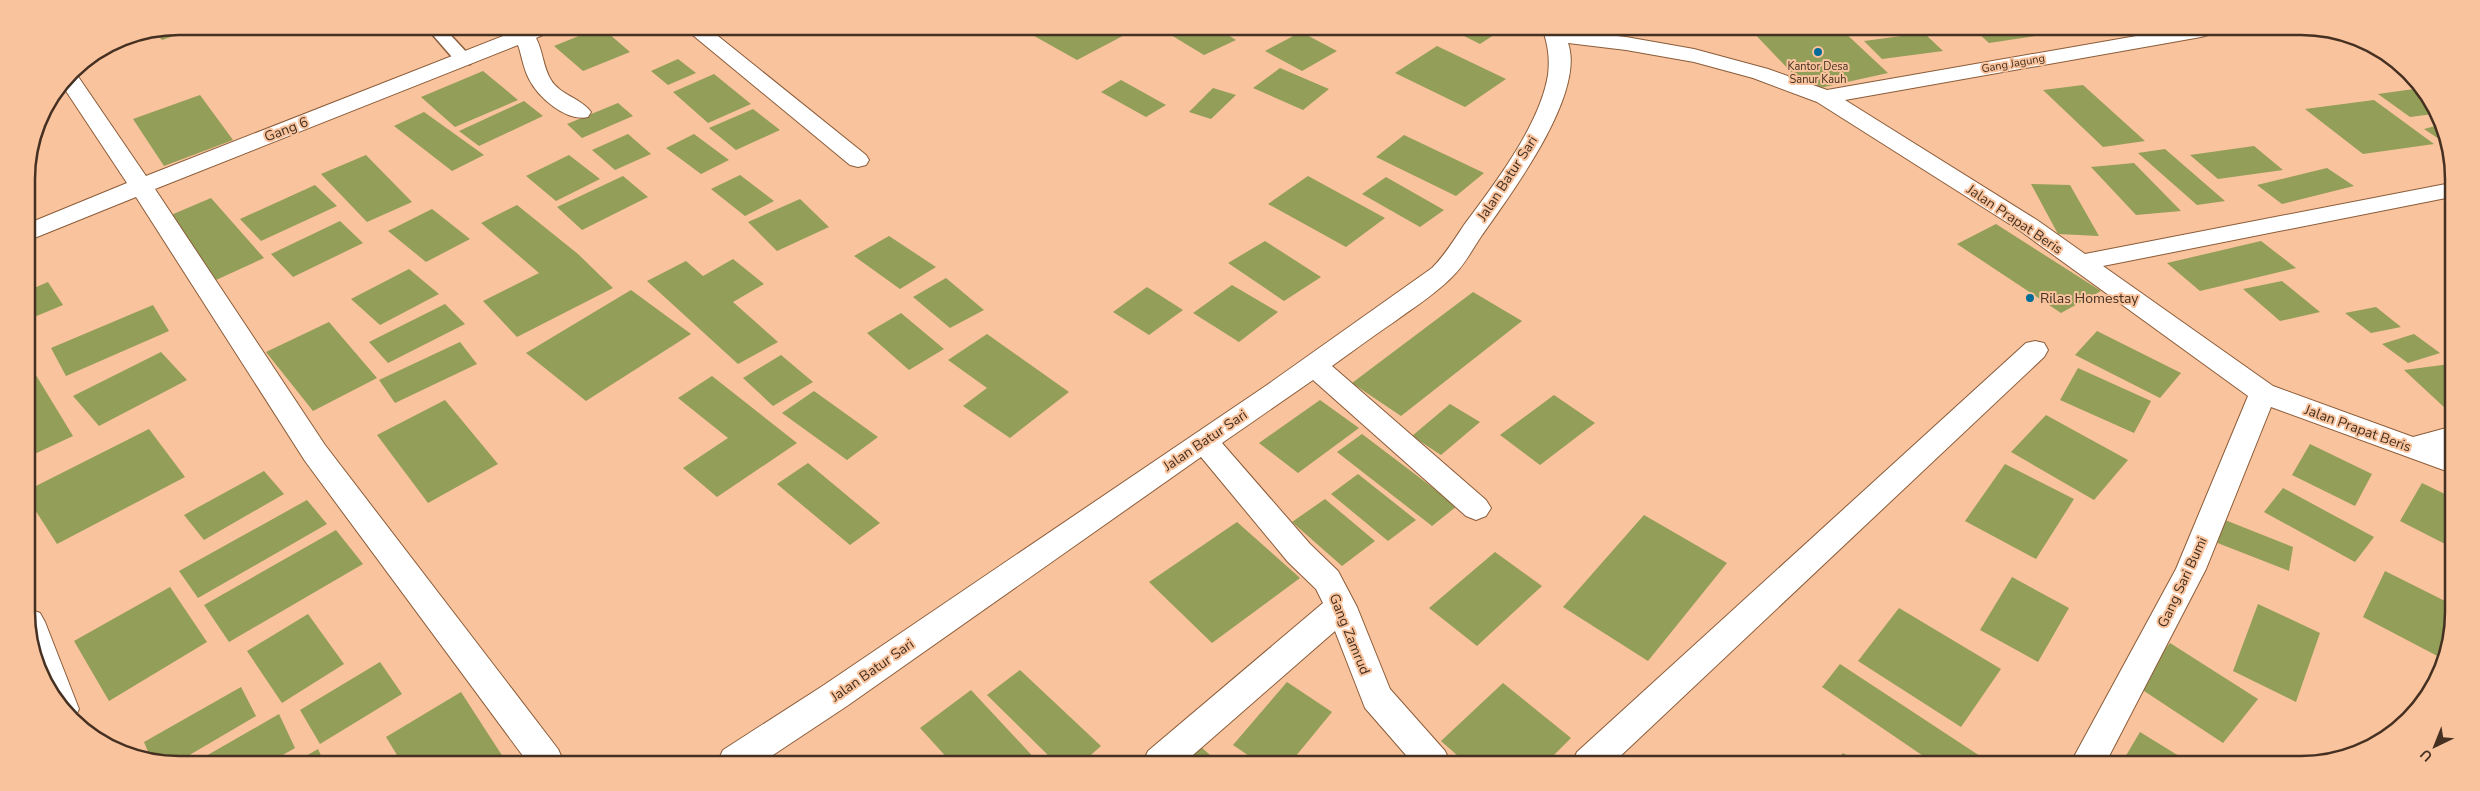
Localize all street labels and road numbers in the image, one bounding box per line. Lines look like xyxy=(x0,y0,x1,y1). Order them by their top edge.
street label: Gang Jagung xyxy=(1980,51,2046,76)
street label: Gang 6 xyxy=(261,112,311,147)
street label: Jalan Batur Sari xyxy=(1472,132,1542,225)
street label: Jalan Prapat Beris xyxy=(1962,180,2067,259)
street label: Jalan Prapat Beris xyxy=(2301,400,2414,457)
street label: Jalan Batur Sari xyxy=(1159,405,1251,476)
street label: Gang Sari Bumi xyxy=(2153,534,2212,631)
street label: Gang Zamrud xyxy=(1325,591,1374,678)
street label: Jalan Batur Sari xyxy=(826,635,918,707)

